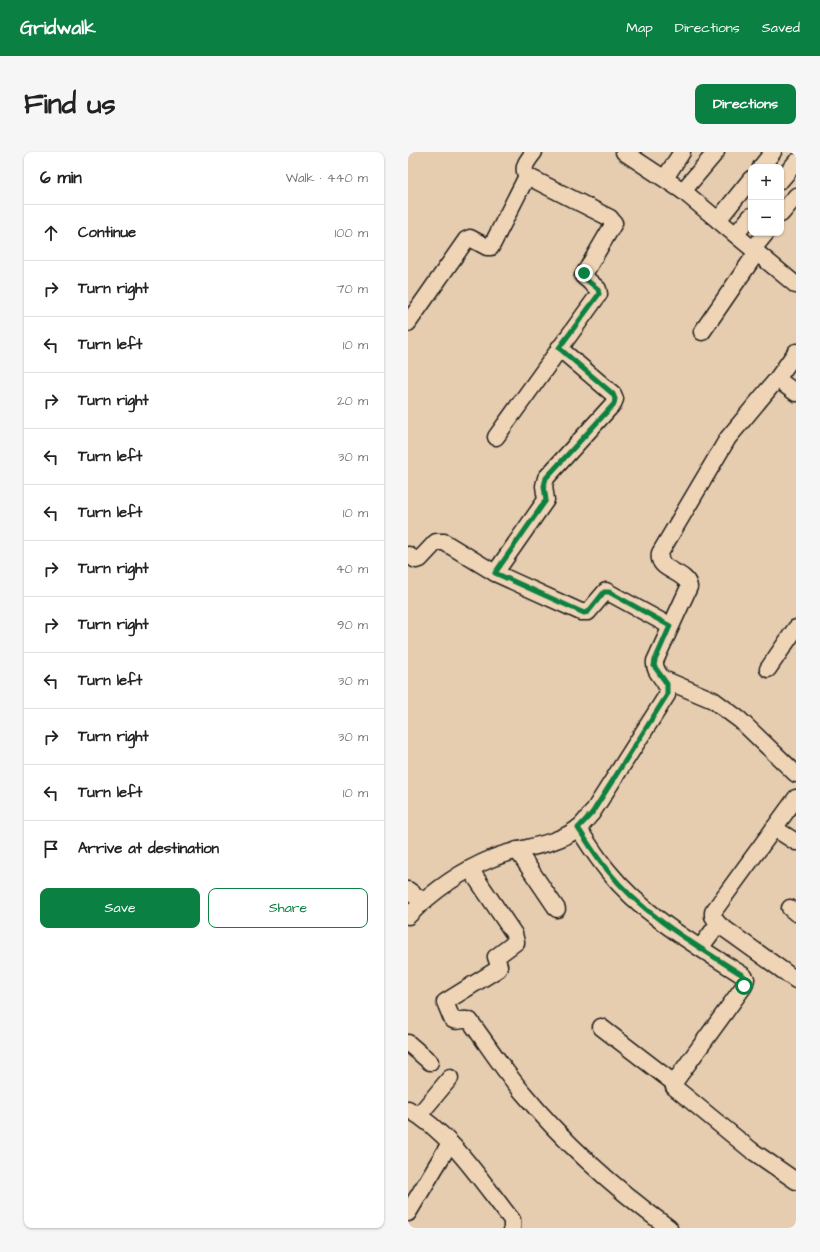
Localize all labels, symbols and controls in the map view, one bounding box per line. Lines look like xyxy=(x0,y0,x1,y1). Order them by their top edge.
text: Gridwalk xyxy=(20,15,96,42)
text: Map xyxy=(626,18,653,38)
text: Directions xyxy=(675,18,740,38)
text: Saved xyxy=(762,18,800,38)
button: Directions xyxy=(695,84,796,124)
text: Find us xyxy=(24,85,115,124)
map controls xyxy=(748,164,784,236)
button: + xyxy=(748,164,784,200)
text: 6 min xyxy=(40,166,82,190)
text: Walk · 440 m xyxy=(286,169,368,187)
button: − xyxy=(748,200,784,236)
icon: ahead xyxy=(40,222,62,244)
text: Continue xyxy=(78,222,136,243)
text: 100 m xyxy=(335,224,368,242)
route end xyxy=(575,264,593,282)
icon: right xyxy=(40,278,62,300)
text: Turn right xyxy=(78,278,149,299)
text: 70 m xyxy=(336,280,368,298)
icon: left xyxy=(40,334,62,356)
text: Turn left xyxy=(78,334,142,355)
text: 10 m xyxy=(343,336,368,354)
icon: right xyxy=(40,390,62,412)
text: Turn right xyxy=(78,390,149,411)
text: 20 m xyxy=(337,392,368,410)
icon: left xyxy=(40,446,62,468)
text: Turn left xyxy=(78,446,142,467)
text: 30 m xyxy=(338,448,368,466)
icon: left xyxy=(40,502,62,524)
text: Turn left xyxy=(78,502,142,523)
text: 10 m xyxy=(343,504,368,522)
icon: right xyxy=(40,558,62,580)
text: Turn right xyxy=(78,558,149,579)
text: 40 m xyxy=(336,560,368,578)
icon: right xyxy=(40,614,62,636)
text: Turn right xyxy=(78,614,149,635)
text: 90 m xyxy=(337,616,368,634)
icon: left xyxy=(40,670,62,692)
text: Turn left xyxy=(78,670,142,691)
text: 30 m xyxy=(338,672,368,690)
icon: right xyxy=(40,726,62,748)
text: Turn right xyxy=(78,726,149,747)
text: 30 m xyxy=(338,728,368,746)
icon: left xyxy=(40,782,62,804)
text: Turn left xyxy=(78,782,142,803)
text: 10 m xyxy=(343,784,368,802)
icon: arrive xyxy=(40,838,62,860)
text: Arrive at destination xyxy=(78,838,219,859)
button: Save xyxy=(40,888,200,928)
button: Share xyxy=(208,888,368,928)
route start xyxy=(735,977,753,995)

